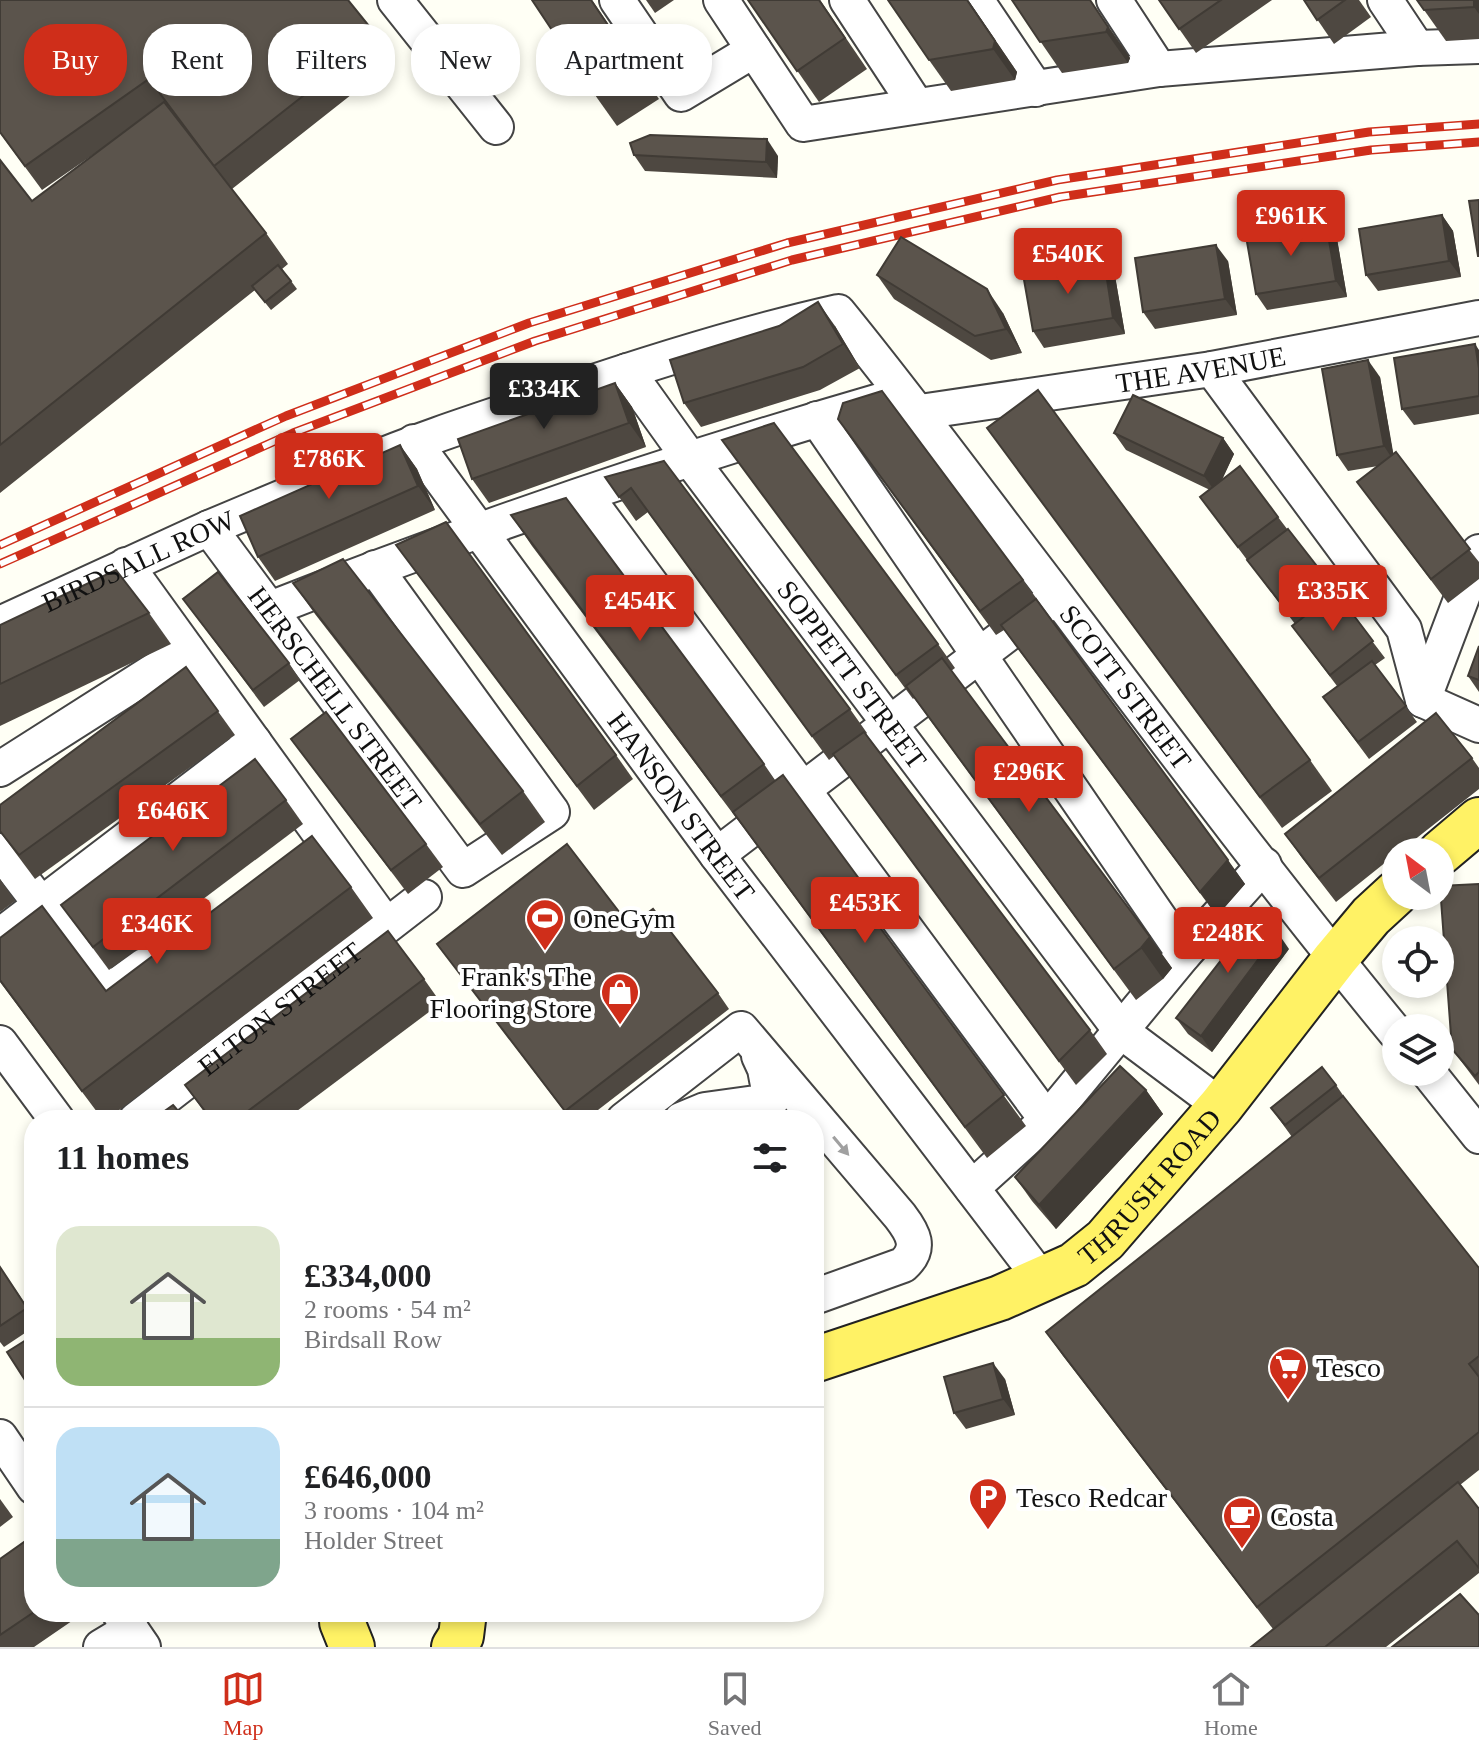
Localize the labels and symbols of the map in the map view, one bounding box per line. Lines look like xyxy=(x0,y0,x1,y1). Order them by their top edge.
pin: £961K xyxy=(1235,190,1347,258)
pin: £540K xyxy=(1012,228,1124,296)
street label: THE AVENUE xyxy=(1114,340,1288,398)
pin: £334K xyxy=(488,363,600,431)
pin: £786K xyxy=(273,433,385,501)
street label: BIRDSALL ROW xyxy=(37,503,240,618)
pin: £335K xyxy=(1277,565,1389,633)
street label: SOPPETT STREET xyxy=(772,574,933,775)
pin: £454K xyxy=(584,575,696,643)
street label: HERSCHELL STREET xyxy=(242,580,428,816)
street label: SCOTT STREET xyxy=(1054,599,1198,775)
street label: HANSON STREET xyxy=(602,706,762,907)
pin: £296K xyxy=(973,746,1085,814)
pin: £646K xyxy=(117,785,229,853)
north arrow xyxy=(1382,838,1454,910)
pin: £453K xyxy=(809,877,921,945)
sports icon: OneGym xyxy=(524,897,566,952)
pin: £346K xyxy=(101,898,213,966)
place label: OneGym xyxy=(573,903,676,934)
pin: £248K xyxy=(1172,907,1284,975)
street label: ELTON STREET xyxy=(192,936,368,1082)
place label: Frank's The Flooring Store xyxy=(429,961,592,1024)
shop icon: Frank's The Flooring Store xyxy=(599,971,641,1026)
street label: THRUSH ROAD xyxy=(1072,1103,1227,1271)
one-way arrow xyxy=(832,1136,849,1156)
supermarket icon: Tesco xyxy=(1267,1346,1309,1401)
place label: Tesco xyxy=(1316,1352,1381,1383)
parking icon: Tesco Redcar xyxy=(967,1476,1009,1531)
place label: Tesco Redcar xyxy=(1016,1482,1168,1513)
cafe icon: Costa xyxy=(1221,1495,1263,1550)
place label: Costa xyxy=(1270,1501,1334,1532)

